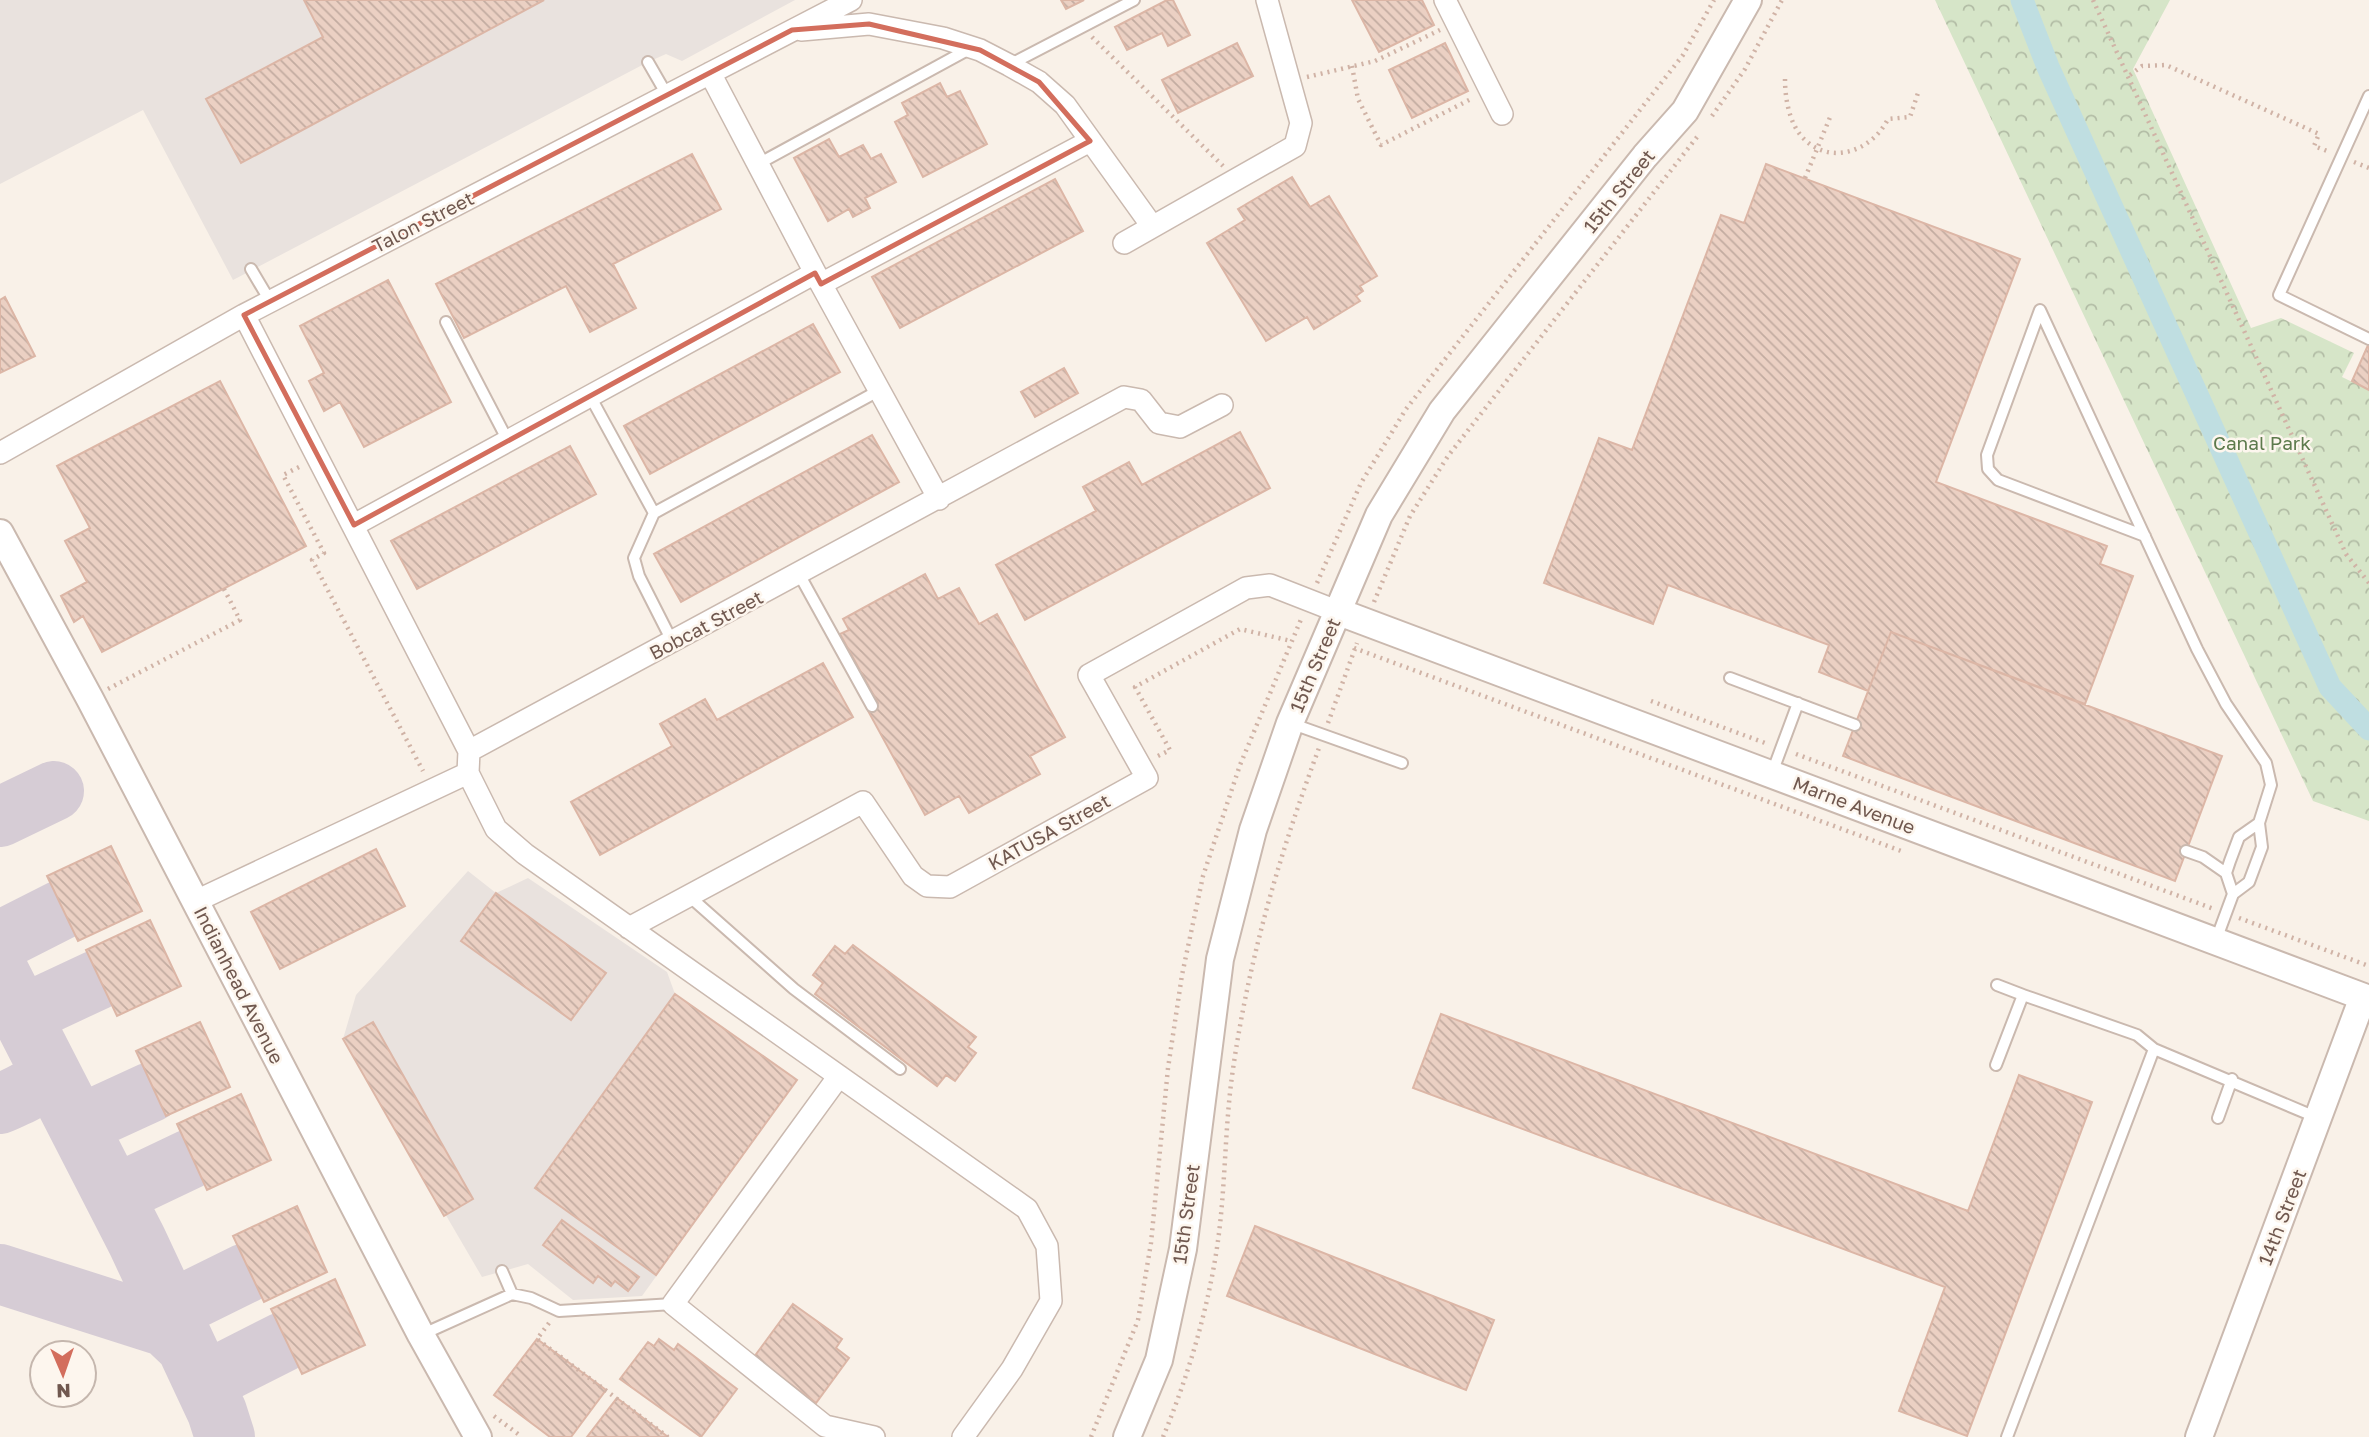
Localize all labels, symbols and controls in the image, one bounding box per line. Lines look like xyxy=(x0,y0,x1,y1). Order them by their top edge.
street label: 15th Street xyxy=(1578,144,1659,237)
street label: Talon Street xyxy=(368,186,477,257)
park label: Canal Park xyxy=(2213,431,2311,454)
street label: Bobcat Street xyxy=(645,585,766,664)
street label: 15th Street xyxy=(1284,614,1345,716)
street label: Marne Avenue xyxy=(1790,771,1919,838)
street label: KATUSA Street xyxy=(984,789,1114,875)
street label: Indianhead Avenue xyxy=(190,902,289,1067)
street label: 15th Street xyxy=(1167,1163,1204,1265)
street label: 14th Street xyxy=(2253,1166,2310,1268)
north arrow xyxy=(28,1339,98,1409)
text: N xyxy=(56,1380,71,1403)

